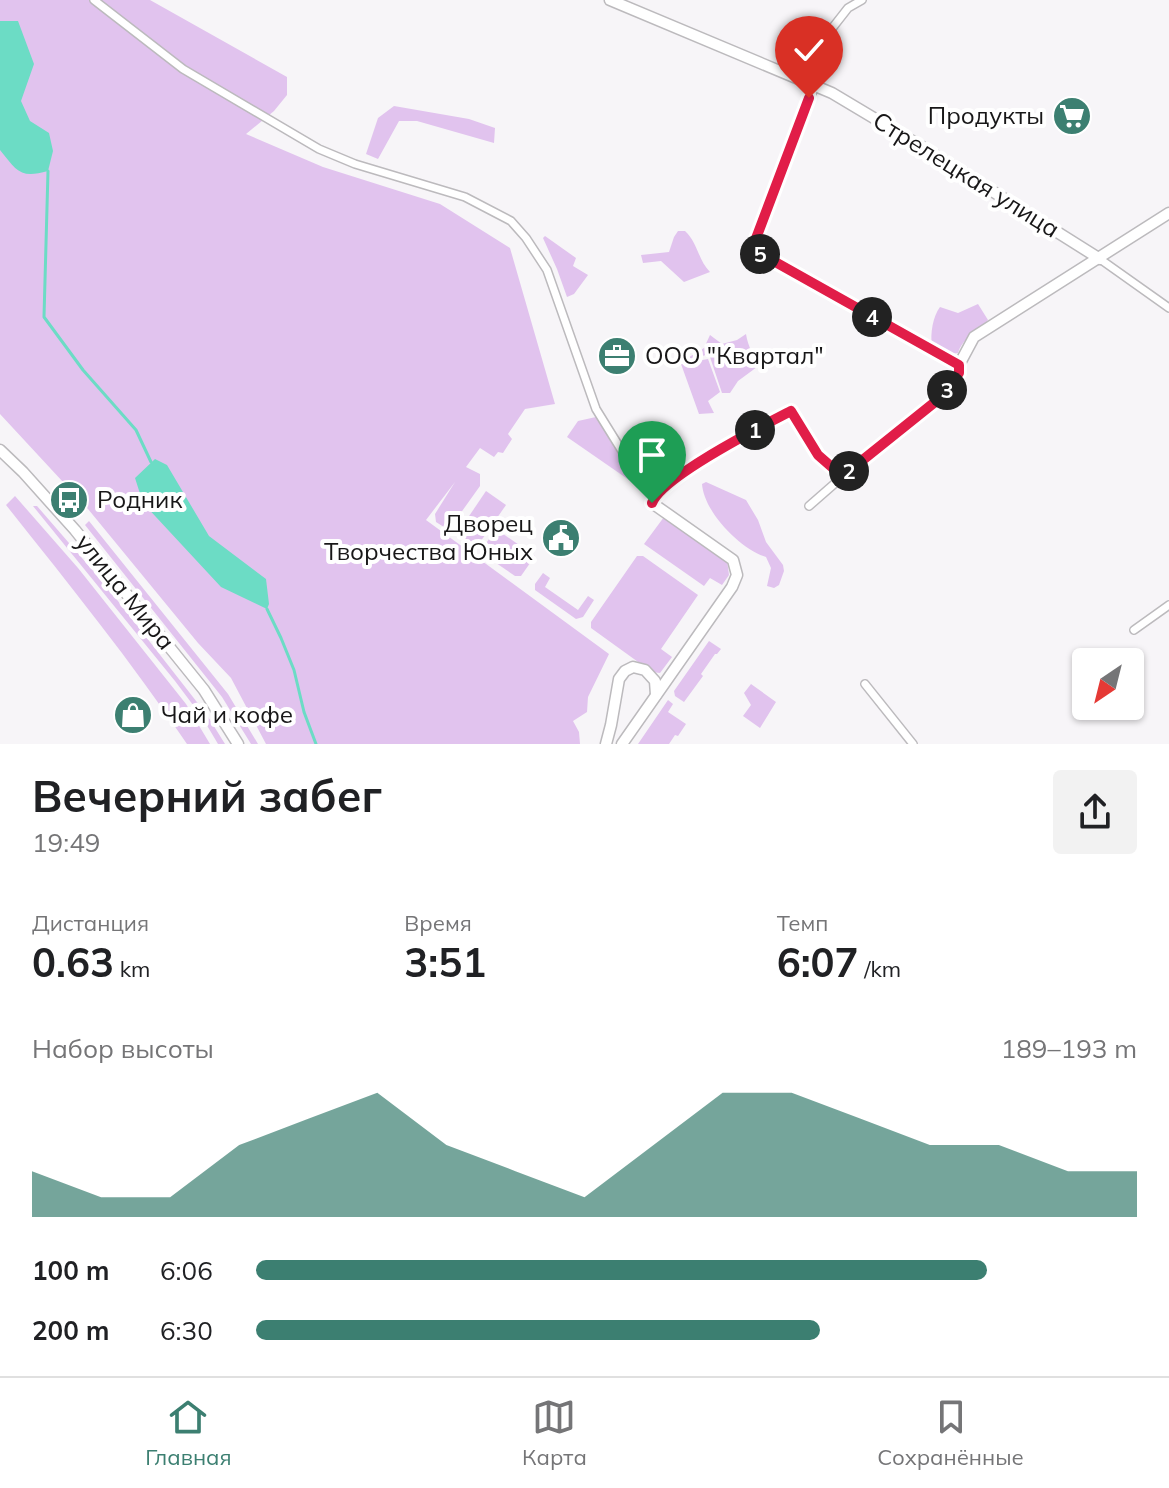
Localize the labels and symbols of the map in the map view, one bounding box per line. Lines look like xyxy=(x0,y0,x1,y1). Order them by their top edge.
pin xyxy=(775,16,843,98)
supermarket icon: Продукты xyxy=(1051,95,1093,137)
place label: Продукты xyxy=(928,100,1044,130)
street label: Стрелецкая улица xyxy=(868,105,1065,244)
pin: 5 xyxy=(740,234,780,274)
pin: 4 xyxy=(852,297,892,337)
office icon: ООО "Квартал" xyxy=(596,335,638,377)
place label: ООО "Квартал" xyxy=(645,340,824,370)
pin: 3 xyxy=(927,370,967,410)
pin: 1 xyxy=(735,410,775,450)
pin xyxy=(618,421,686,503)
pin: 2 xyxy=(829,451,869,491)
bus stop icon: Родник xyxy=(48,479,90,521)
place label: Родник xyxy=(97,484,182,514)
place label: Дворец Творчества Юных xyxy=(324,508,533,566)
public building icon: Дворец Творчества Юных xyxy=(540,517,582,559)
street label: улица Мира xyxy=(70,527,182,655)
north arrow xyxy=(1072,648,1144,720)
shop icon: Чай и кофе xyxy=(112,694,154,736)
place label: Чай и кофе xyxy=(161,699,293,729)

